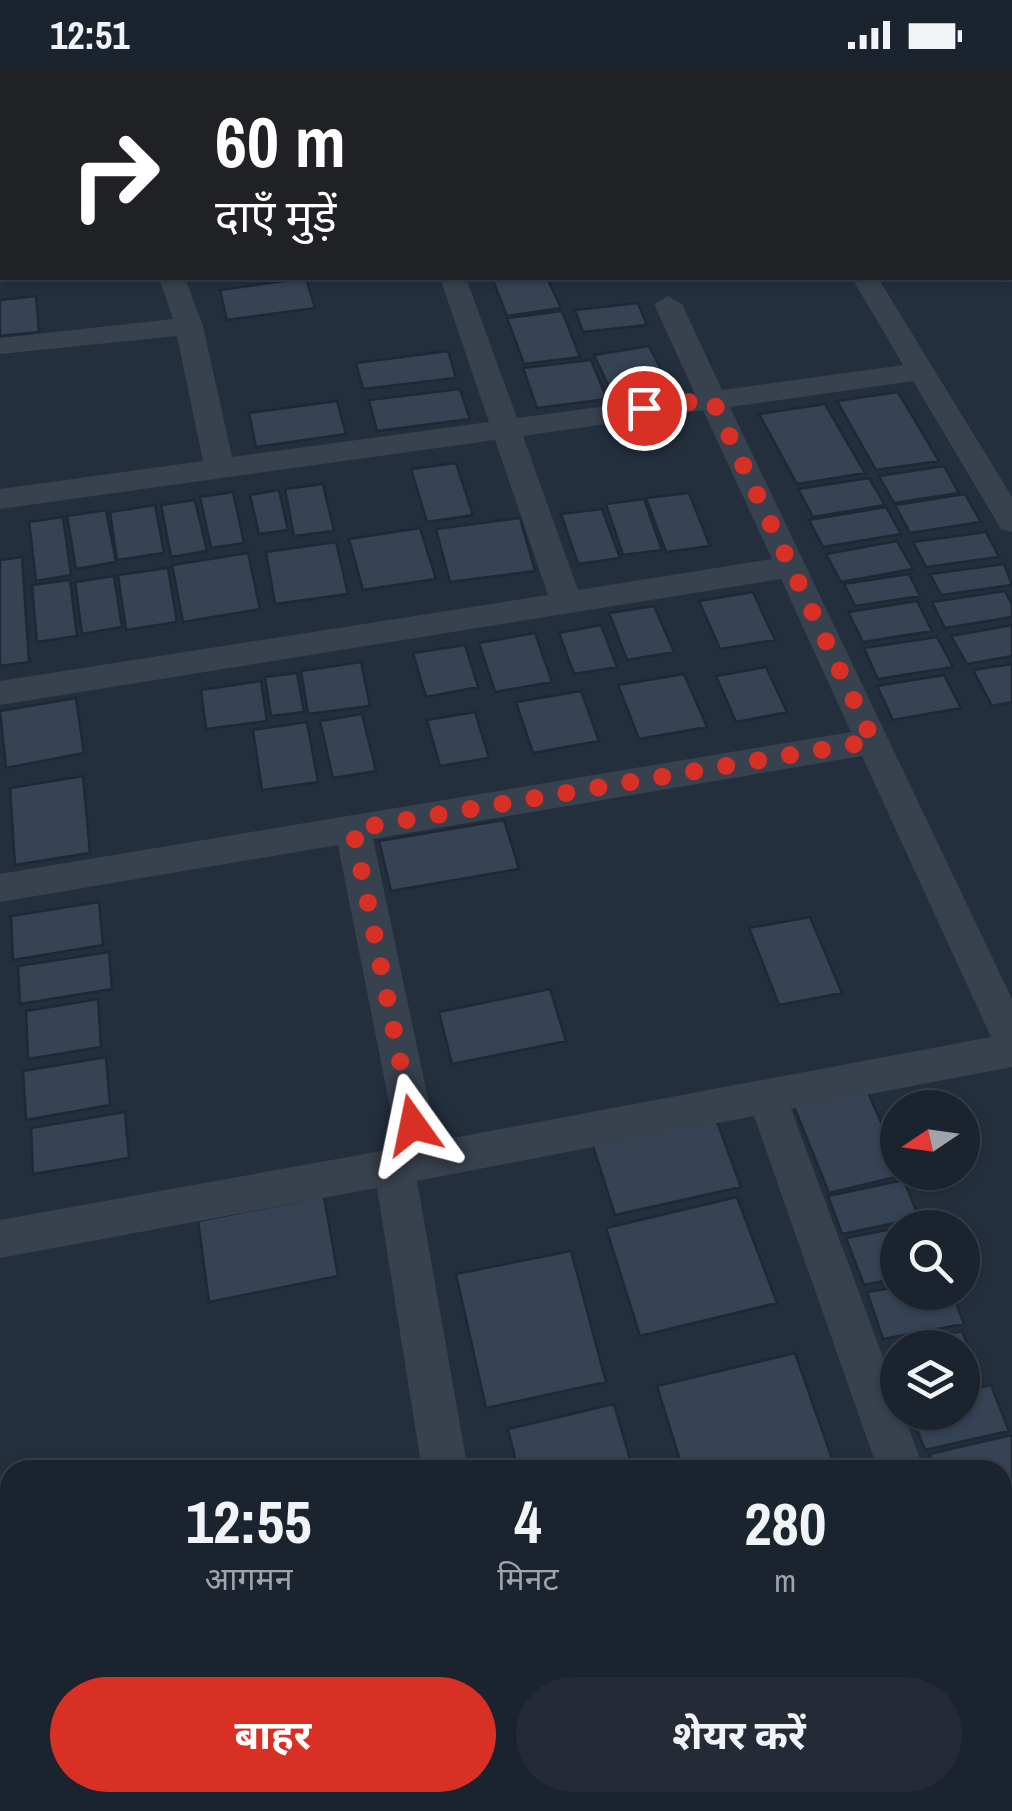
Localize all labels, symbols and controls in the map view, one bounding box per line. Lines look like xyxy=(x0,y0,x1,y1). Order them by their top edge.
text: 12:51 xyxy=(50,10,130,61)
text: 60 m xyxy=(215,95,346,189)
icon: right xyxy=(50,110,180,240)
text: दाएँ मुड़ें xyxy=(215,185,337,246)
pin xyxy=(602,366,687,451)
icon: arrive xyxy=(617,381,672,436)
position arrow xyxy=(361,1073,465,1177)
north arrow xyxy=(880,1090,980,1190)
map controls xyxy=(880,1090,980,1430)
button: search xyxy=(880,1210,980,1310)
button: layers xyxy=(880,1330,980,1430)
text: 12:55 xyxy=(186,1481,312,1562)
text: 4 xyxy=(514,1481,542,1562)
text: 280 xyxy=(744,1483,826,1564)
text: आगमन xyxy=(205,1557,292,1600)
text: मिनट xyxy=(497,1557,559,1600)
text: m xyxy=(774,1559,796,1602)
button: बाहर xyxy=(50,1677,496,1792)
button: शेयर करें xyxy=(516,1677,962,1792)

